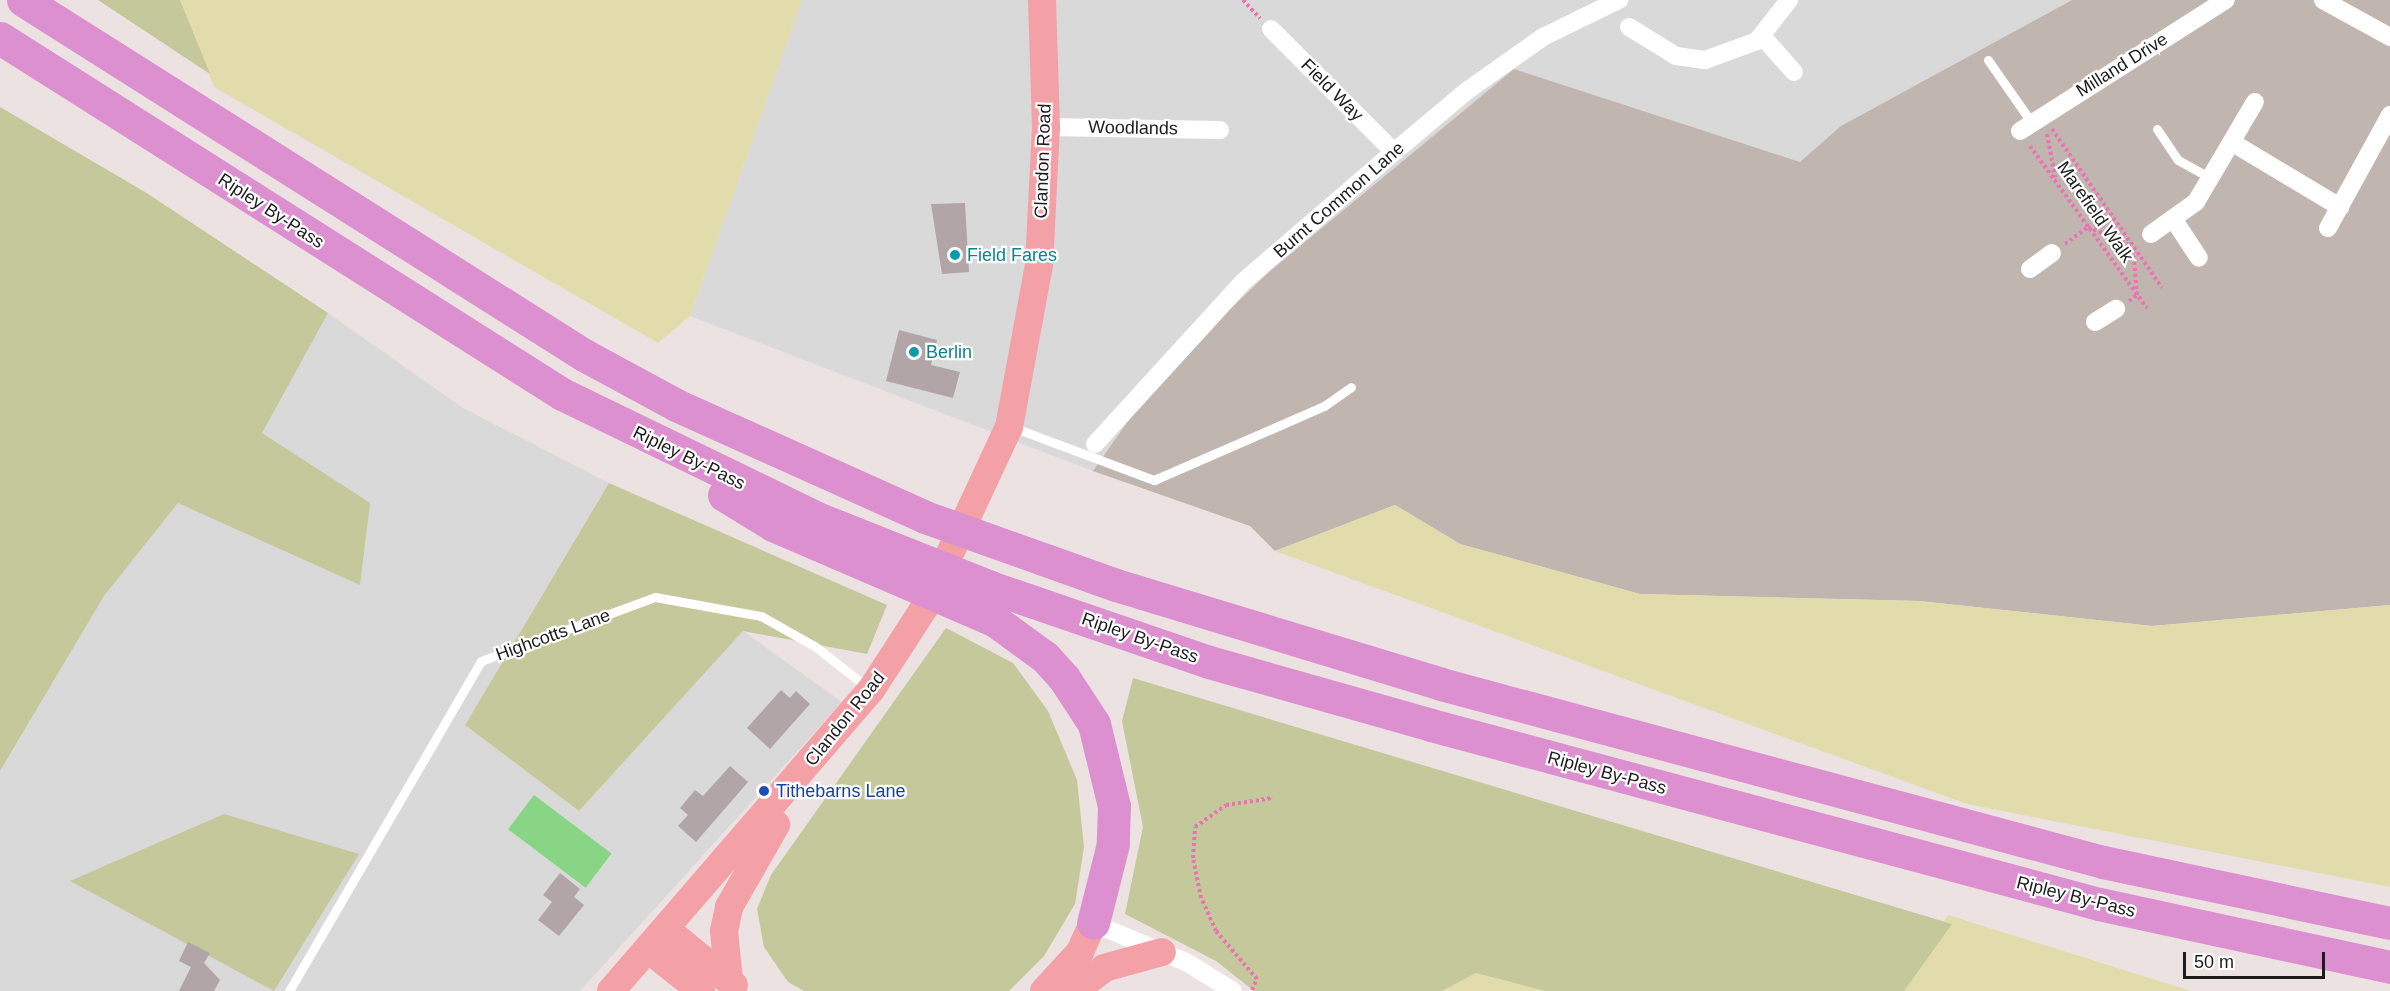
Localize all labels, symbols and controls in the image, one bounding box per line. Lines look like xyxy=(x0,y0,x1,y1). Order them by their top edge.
street label: Milland Drive xyxy=(2072,28,2172,102)
street label: Field Way xyxy=(1296,54,1368,126)
street label: Clandon Road xyxy=(1030,103,1056,219)
street label: Woodlands xyxy=(1088,116,1178,140)
street label: Burnt Common Lane xyxy=(1269,137,1409,263)
street label: Marefield Walk xyxy=(2052,157,2138,267)
street label: Ripley By-Pass xyxy=(214,169,328,253)
place label: Field Fares xyxy=(967,244,1057,266)
marker: Field Fares xyxy=(948,248,962,262)
place label: Berlin xyxy=(926,341,972,363)
marker: Berlin xyxy=(907,345,921,359)
street label: Ripley By-Pass xyxy=(629,422,749,494)
street label: Highcotts Lane xyxy=(493,604,613,666)
street label: Ripley By-Pass xyxy=(1079,608,1201,668)
street label: Clandon Road xyxy=(800,667,890,771)
street label: Ripley By-Pass xyxy=(1545,747,1669,799)
place label: Tithebarns Lane xyxy=(776,780,905,802)
marker: Tithebarns Lane xyxy=(757,784,771,798)
street label: Ripley By-Pass xyxy=(2014,872,2138,922)
scale bar xyxy=(2186,940,2328,978)
text: 50 m xyxy=(2194,952,2234,972)

